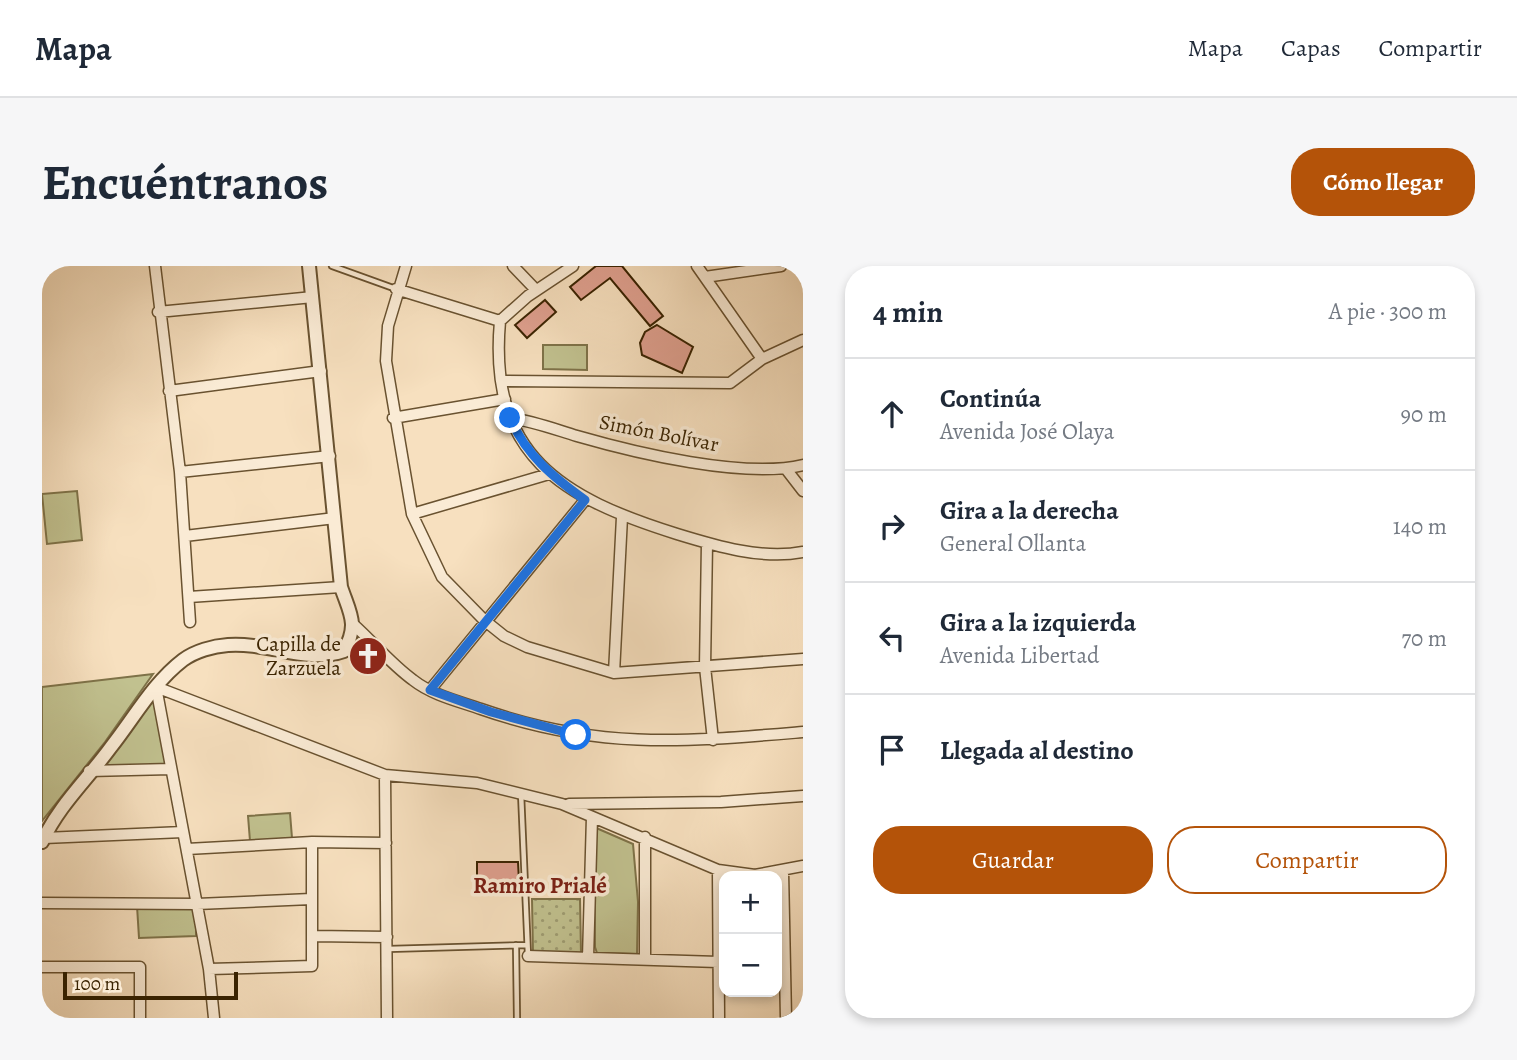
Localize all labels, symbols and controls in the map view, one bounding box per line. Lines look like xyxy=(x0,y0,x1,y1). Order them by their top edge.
text: Mapa xyxy=(35,26,112,71)
text: Mapa xyxy=(1188,32,1243,64)
text: Capas xyxy=(1281,32,1341,64)
text: Compartir xyxy=(1379,32,1482,64)
button: Cómo llegar xyxy=(1291,148,1475,216)
text: Encuéntranos xyxy=(42,149,328,216)
text: 4 min xyxy=(873,292,943,332)
text: A pie · 300 m xyxy=(1329,296,1447,327)
text: Continúa xyxy=(940,381,1041,416)
icon: ahead xyxy=(873,395,911,433)
text: 90 m xyxy=(1401,399,1447,430)
route end xyxy=(494,402,525,433)
street label: Simón Bolívar xyxy=(597,408,721,458)
text: Avenida José Olaya xyxy=(940,416,1114,447)
text: Gira a la derecha xyxy=(940,493,1119,528)
icon: right xyxy=(873,507,911,545)
text: 140 m xyxy=(1393,511,1447,542)
text: General Ollanta xyxy=(940,528,1086,559)
text: Gira a la izquierda xyxy=(940,605,1136,640)
icon: left xyxy=(873,619,911,657)
text: 70 m xyxy=(1401,623,1447,654)
place label: Capilla de Zarzuela xyxy=(256,630,341,682)
church icon: Capilla de Zarzuela xyxy=(347,635,389,677)
text: Avenida Libertad xyxy=(940,640,1099,671)
route start xyxy=(560,719,591,750)
icon: arrive xyxy=(873,731,911,769)
text: Llegada al destino xyxy=(940,733,1134,768)
button: Guardar xyxy=(873,826,1153,894)
button: Compartir xyxy=(1167,826,1447,894)
district label: Ramiro Prialé xyxy=(473,870,607,901)
map controls xyxy=(719,871,782,997)
button: + xyxy=(719,871,782,934)
button: − xyxy=(719,934,782,997)
scale bar xyxy=(63,969,238,1001)
text: 100 m xyxy=(74,971,120,997)

